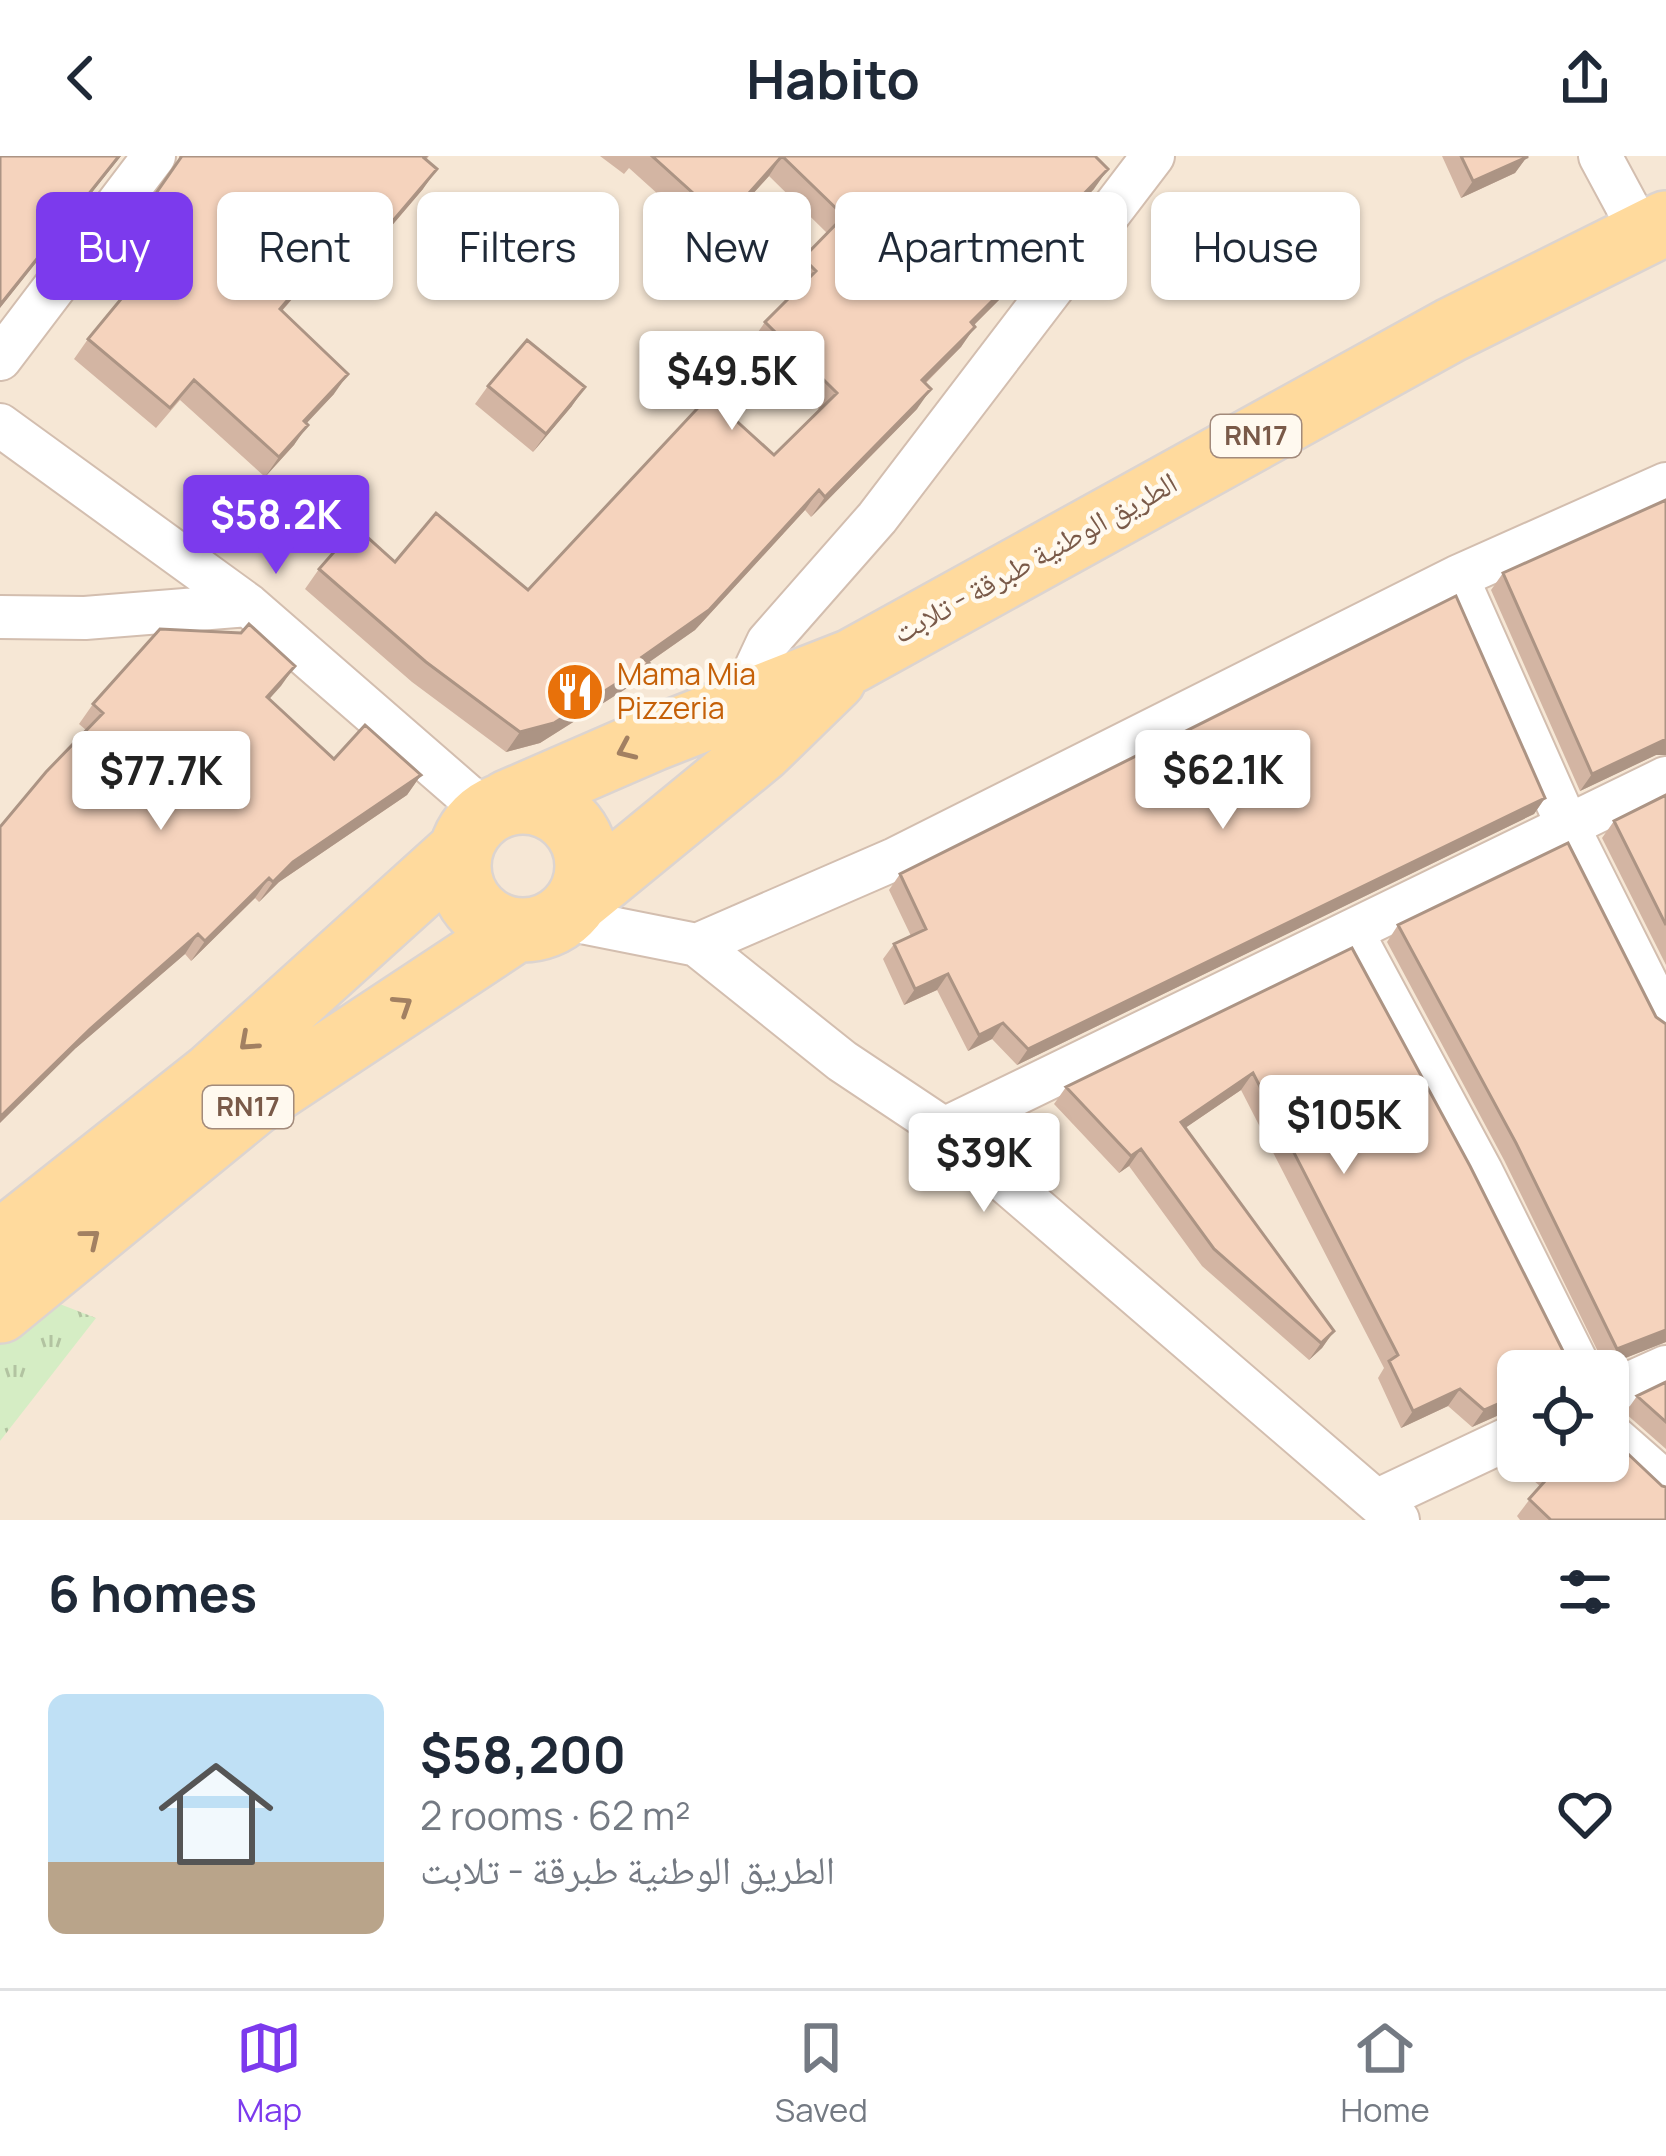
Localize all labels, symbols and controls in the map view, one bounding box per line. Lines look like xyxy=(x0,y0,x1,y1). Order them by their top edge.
text: Habito xyxy=(746,41,920,115)
icon: back xyxy=(48,45,114,111)
icon: share xyxy=(1552,45,1618,111)
chip: Buy xyxy=(36,192,193,300)
chip: Rent xyxy=(217,192,393,300)
chip: Filters xyxy=(417,192,619,300)
chip: New xyxy=(643,192,811,300)
chip: Apartment xyxy=(835,192,1127,300)
chip: House xyxy=(1151,192,1360,300)
pin: $49.5K xyxy=(634,331,830,433)
text: $49.5K xyxy=(666,343,798,397)
road number: RN17 xyxy=(1211,415,1301,457)
street label: الطريق الوطنية طبرقة - تلابت xyxy=(885,461,1184,652)
pin: $58.2K xyxy=(178,475,374,577)
text: $58.2K xyxy=(210,487,342,541)
place label: Mama Mia Pizzeria xyxy=(617,653,756,728)
restaurant icon: Mama Mia Pizzeria xyxy=(544,661,606,723)
pin: $62.1K xyxy=(1125,730,1321,832)
pin: $77.7K xyxy=(63,731,259,833)
one-way arrow xyxy=(617,736,639,760)
text: $62.1K xyxy=(1162,742,1284,796)
text: $77.7K xyxy=(99,743,223,797)
one-way arrow xyxy=(389,997,411,1019)
one-way arrow xyxy=(241,1028,262,1049)
pin: $105K xyxy=(1260,1075,1428,1177)
road number: RN17 xyxy=(203,1086,293,1128)
text: $105K xyxy=(1286,1087,1402,1141)
pin: $39K xyxy=(913,1113,1055,1215)
text: $39K xyxy=(936,1125,1032,1179)
one-way arrow xyxy=(78,1231,100,1252)
map controls xyxy=(1497,1350,1629,1482)
button: locate xyxy=(1497,1350,1629,1482)
text: 6 homes xyxy=(48,1558,257,1627)
icon: filters xyxy=(1552,1559,1618,1625)
text: $58,200 xyxy=(420,1719,626,1788)
icon: home xyxy=(144,1742,288,1886)
icon: heart xyxy=(1552,1781,1618,1847)
text: 2 rooms · 62 m² xyxy=(420,1788,691,1842)
text: الطريق الوطنية طبرقة - تلابت xyxy=(420,1842,835,1896)
tab: Map xyxy=(236,2015,302,2132)
tab: Saved xyxy=(775,2015,868,2132)
tab: Home xyxy=(1340,2015,1430,2132)

